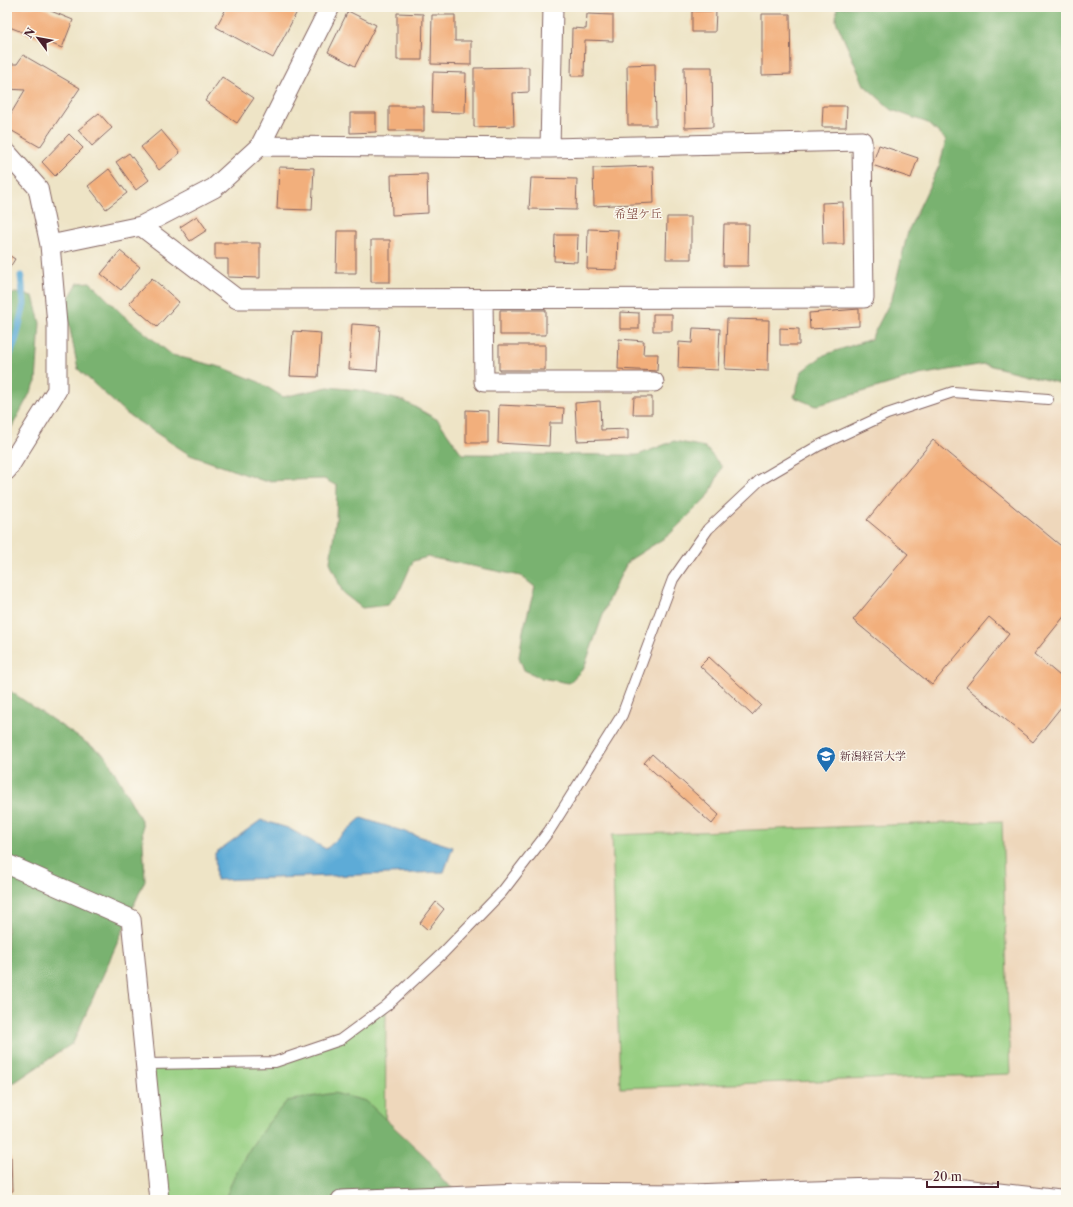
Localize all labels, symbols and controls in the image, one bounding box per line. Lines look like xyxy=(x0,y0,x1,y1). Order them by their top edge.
north arrow xyxy=(18,18,58,58)
text: N xyxy=(21,25,38,40)
district label: 希望ケ丘 xyxy=(614,206,662,221)
school or university icon: 新潟経営大学 xyxy=(815,745,837,773)
place label: 新潟経営大学 xyxy=(840,749,906,763)
scale bar xyxy=(927,1163,998,1189)
text: 20 m xyxy=(933,1169,962,1184)

